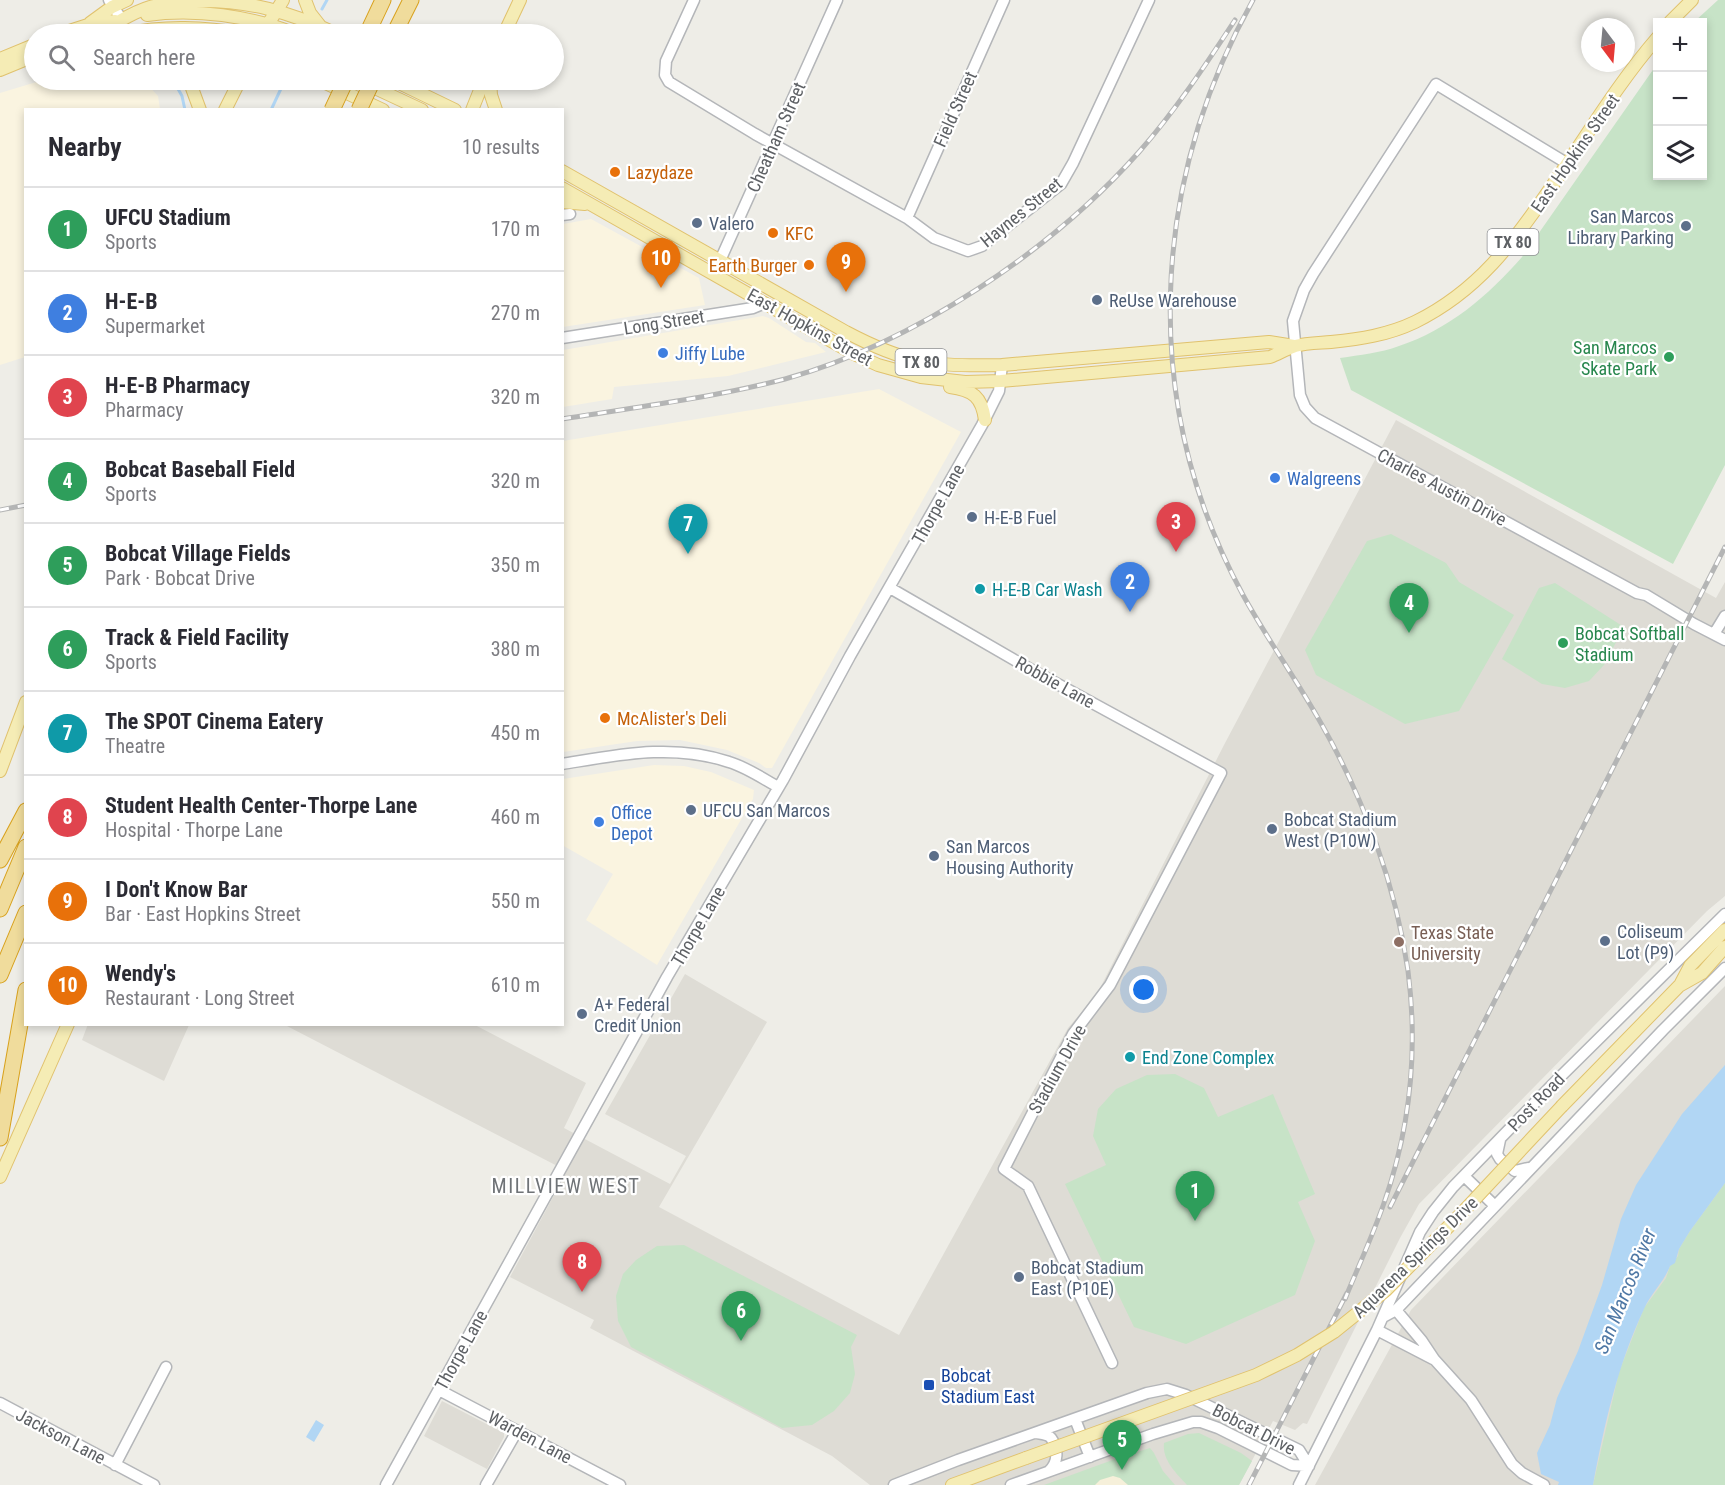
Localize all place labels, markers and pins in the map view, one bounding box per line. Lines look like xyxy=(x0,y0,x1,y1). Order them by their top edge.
place label: Lazydaze xyxy=(627,162,693,183)
marker: Lazydaze xyxy=(608,165,622,179)
place label: San Marcos Library Parking xyxy=(1568,206,1674,248)
place label: Valero xyxy=(709,213,754,234)
marker: Valero xyxy=(690,216,704,230)
marker: San Marcos Library Parking xyxy=(1679,219,1693,233)
place label: KFC xyxy=(785,223,814,244)
marker: KFC xyxy=(766,226,780,240)
pin: 10 xyxy=(642,238,680,288)
pin: 9 xyxy=(826,242,866,292)
place label: Earth Burger xyxy=(709,255,798,276)
marker: Earth Burger xyxy=(802,258,816,272)
place label: ReUse Warehouse xyxy=(1109,290,1237,311)
marker: ReUse Warehouse xyxy=(1090,293,1104,307)
place label: San Marcos Skate Park xyxy=(1573,337,1657,379)
place label: Jiffy Lube xyxy=(675,343,745,364)
marker: Jiffy Lube xyxy=(656,346,670,360)
marker: San Marcos Skate Park xyxy=(1662,350,1676,364)
place label: Walgreens xyxy=(1287,468,1361,489)
marker: Walgreens xyxy=(1268,471,1282,485)
pin: 3 xyxy=(1156,502,1196,552)
pin: 7 xyxy=(668,504,708,554)
place label: H-E-B Fuel xyxy=(984,507,1057,528)
marker: H-E-B Fuel xyxy=(965,510,979,524)
pin: 2 xyxy=(1110,562,1150,612)
place label: H-E-B Car Wash xyxy=(992,579,1102,600)
marker: H-E-B Car Wash xyxy=(973,582,987,596)
pin: 4 xyxy=(1390,584,1428,633)
place label: Bobcat Softball Stadium xyxy=(1575,623,1684,665)
marker: Bobcat Softball Stadium xyxy=(1556,636,1570,650)
place label: McAlister's Deli xyxy=(617,708,727,729)
marker: McAlister's Deli xyxy=(598,711,612,725)
place label: UFCU San Marcos xyxy=(703,800,830,821)
place label: Office Depot xyxy=(611,802,653,844)
marker: UFCU San Marcos xyxy=(684,803,698,817)
place label: Bobcat Stadium West (P10W) xyxy=(1284,809,1397,852)
marker: Office Depot xyxy=(592,815,606,829)
marker: Bobcat Stadium West (P10W) xyxy=(1265,822,1279,836)
place label: San Marcos Housing Authority xyxy=(946,836,1074,878)
marker: San Marcos Housing Authority xyxy=(927,849,941,863)
place label: Coliseum Lot (P9) xyxy=(1617,921,1683,964)
place label: Texas State University xyxy=(1411,922,1494,964)
marker: Coliseum Lot (P9) xyxy=(1598,934,1612,948)
marker: Texas State University xyxy=(1392,935,1406,949)
place label: A+ Federal Credit Union xyxy=(594,994,681,1036)
marker: A+ Federal Credit Union xyxy=(575,1007,589,1021)
place label: End Zone Complex xyxy=(1142,1047,1275,1068)
marker: End Zone Complex xyxy=(1123,1050,1137,1064)
pin: 1 xyxy=(1176,1172,1214,1221)
pin: 8 xyxy=(562,1242,602,1292)
place label: Bobcat Stadium East (P10E) xyxy=(1031,1257,1144,1300)
marker: Bobcat Stadium East (P10E) xyxy=(1012,1270,1026,1284)
pin: 6 xyxy=(722,1292,760,1341)
place label: Bobcat Stadium East xyxy=(941,1365,1035,1407)
marker: Bobcat Stadium East xyxy=(922,1378,936,1392)
pin: 5 xyxy=(1102,1420,1142,1470)

